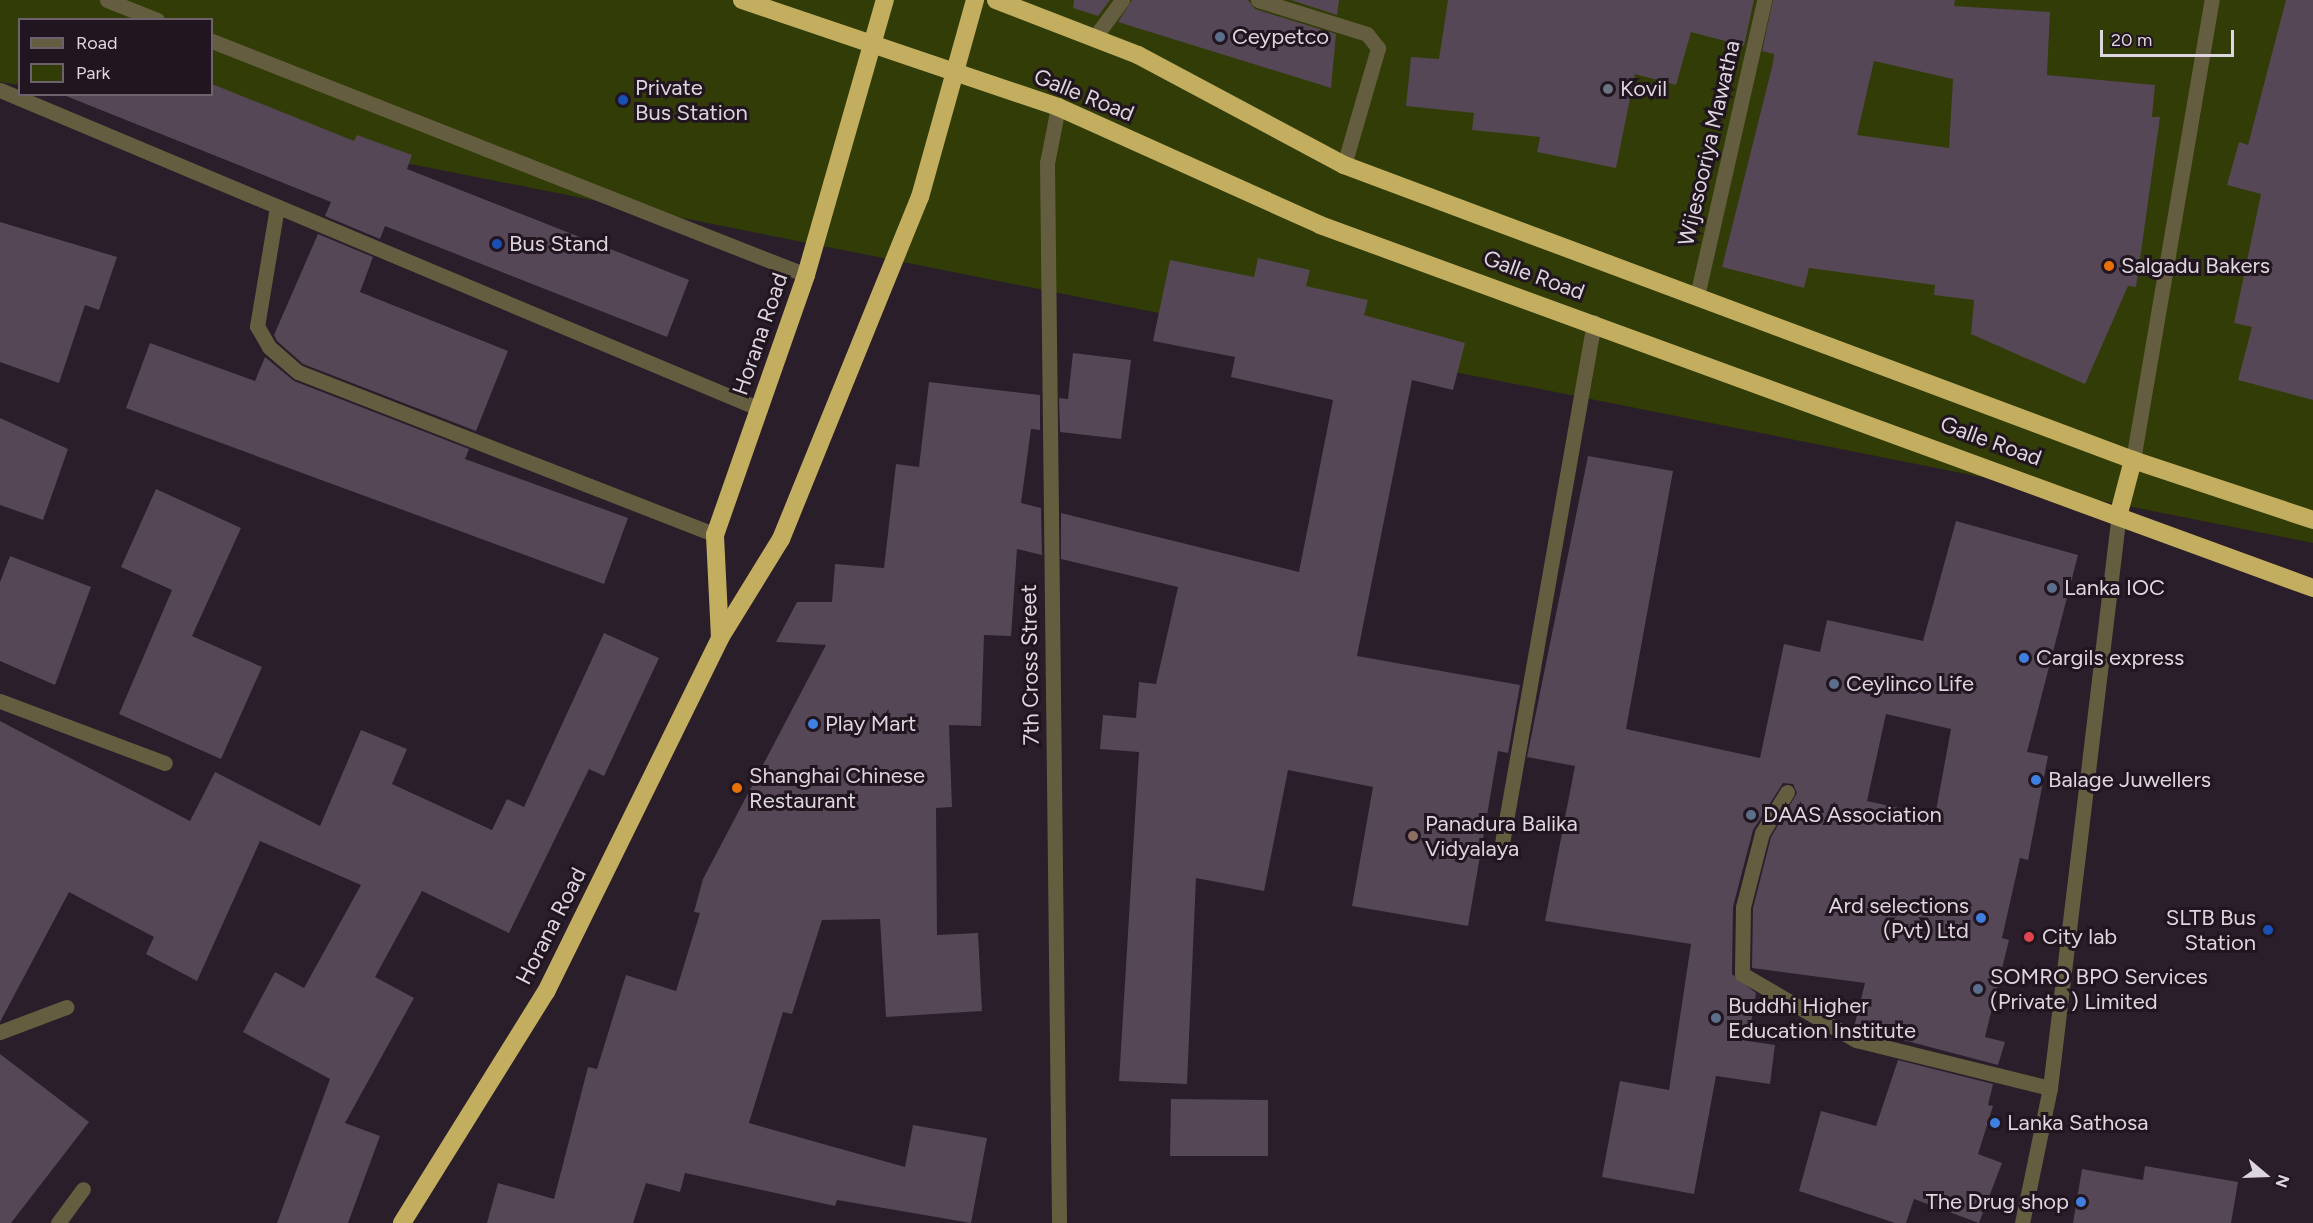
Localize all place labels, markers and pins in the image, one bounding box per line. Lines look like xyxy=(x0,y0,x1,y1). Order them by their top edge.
place label: Ceypetco xyxy=(1232,24,1329,50)
marker: Ceypetco xyxy=(1213,30,1227,44)
place label: Private Bus Station xyxy=(635,74,748,125)
place label: Kovil xyxy=(1620,76,1667,102)
marker: Kovil xyxy=(1601,82,1615,96)
marker: Private Bus Station xyxy=(616,93,630,107)
place label: Bus Stand xyxy=(509,231,609,257)
marker: Bus Stand xyxy=(490,237,504,251)
place label: Salgadu Bakers xyxy=(2121,253,2270,279)
marker: Salgadu Bakers xyxy=(2102,259,2116,273)
place label: Lanka IOC xyxy=(2064,575,2165,601)
marker: Lanka IOC xyxy=(2045,581,2059,595)
place label: Cargils express xyxy=(2036,645,2184,671)
marker: Cargils express xyxy=(2017,651,2031,665)
place label: Ceylinco Life xyxy=(1846,671,1974,697)
marker: Ceylinco Life xyxy=(1827,677,1841,691)
place label: Play Mart xyxy=(825,711,916,737)
marker: Play Mart xyxy=(806,717,820,731)
place label: Shanghai Chinese Restaurant xyxy=(749,762,925,813)
place label: Balage Juwellers xyxy=(2048,767,2211,793)
marker: Balage Juwellers xyxy=(2029,773,2043,787)
marker: Shanghai Chinese Restaurant xyxy=(730,781,744,795)
place label: DAAS Association xyxy=(1763,802,1942,828)
marker: DAAS Association xyxy=(1744,808,1758,822)
place label: Panadura Balika Vidyalaya xyxy=(1425,810,1578,861)
marker: Panadura Balika Vidyalaya xyxy=(1406,829,1420,843)
place label: Ard selections (Pvt) Ltd xyxy=(1829,892,1969,944)
place label: SLTB Bus Station xyxy=(2166,904,2256,956)
marker: Ard selections (Pvt) Ltd xyxy=(1974,911,1988,925)
marker: SLTB Bus Station xyxy=(2261,923,2275,937)
place label: City lab xyxy=(2042,924,2117,950)
marker: City lab xyxy=(2020,928,2038,946)
place label: SOMRO BPO Services (Private ) Limited xyxy=(1990,963,2208,1014)
marker: SOMRO BPO Services (Private ) Limited xyxy=(1971,982,1985,996)
place label: Buddhi Higher Education Institute xyxy=(1728,992,1916,1044)
marker: Buddhi Higher Education Institute xyxy=(1709,1011,1723,1025)
place label: Lanka Sathosa xyxy=(2007,1110,2149,1136)
marker: Lanka Sathosa xyxy=(1988,1116,2002,1130)
place label: The Drug shop xyxy=(1926,1189,2069,1215)
marker: The Drug shop xyxy=(2074,1195,2088,1209)

